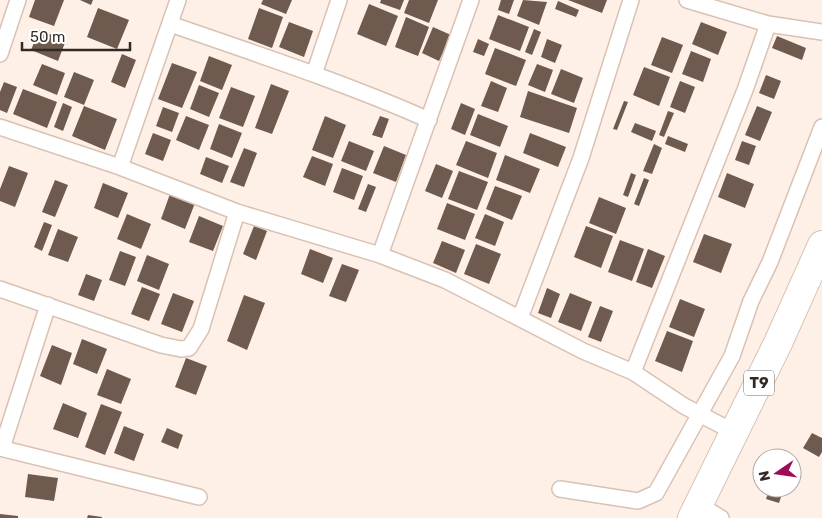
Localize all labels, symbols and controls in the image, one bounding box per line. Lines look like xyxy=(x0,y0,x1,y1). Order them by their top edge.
scale bar xyxy=(22,20,130,52)
text: 50 m xyxy=(30,28,65,46)
road number: T9 xyxy=(744,370,774,396)
north arrow xyxy=(752,448,802,498)
text: N xyxy=(755,469,774,483)

